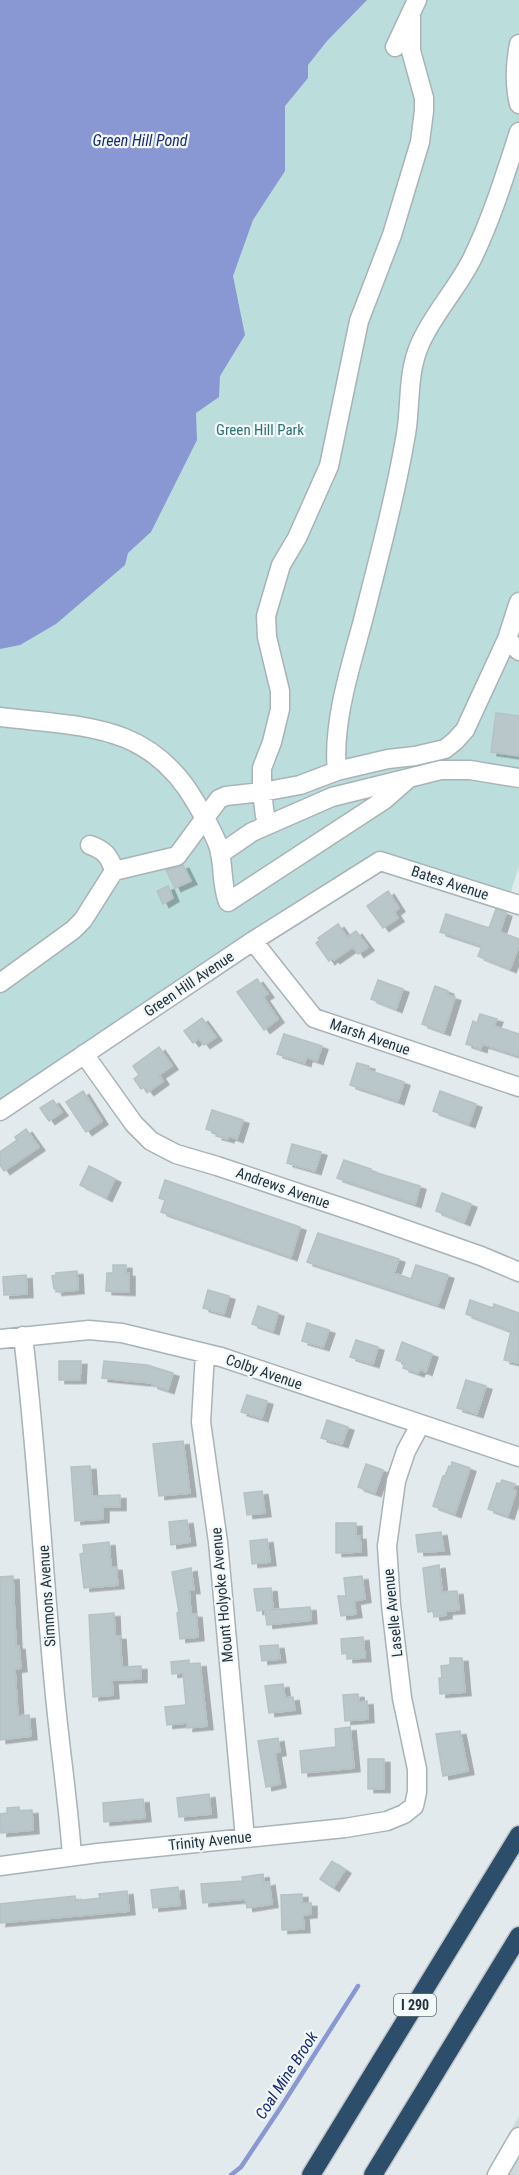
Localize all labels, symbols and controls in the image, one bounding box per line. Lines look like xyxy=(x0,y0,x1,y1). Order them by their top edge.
water label: Green Hill Pond xyxy=(93,131,188,150)
park label: Green Hill Park xyxy=(216,421,304,439)
street label: Bates Avenue xyxy=(409,862,491,904)
street label: Green Hill Avenue xyxy=(141,947,237,1021)
street label: Marsh Avenue xyxy=(327,1015,413,1059)
street label: Andrews Avenue xyxy=(234,1164,332,1212)
street label: Colby Avenue xyxy=(223,1351,305,1393)
street label: Mount Holyoke Avenue xyxy=(207,1527,237,1663)
street label: Simmons Avenue xyxy=(34,1544,60,1648)
street label: Laselle Avenue xyxy=(379,1568,407,1658)
street label: Trinity Avenue xyxy=(168,1828,252,1854)
road number: I 290 xyxy=(394,1994,436,2016)
water label: Coal Mine Brook xyxy=(251,2027,322,2123)

